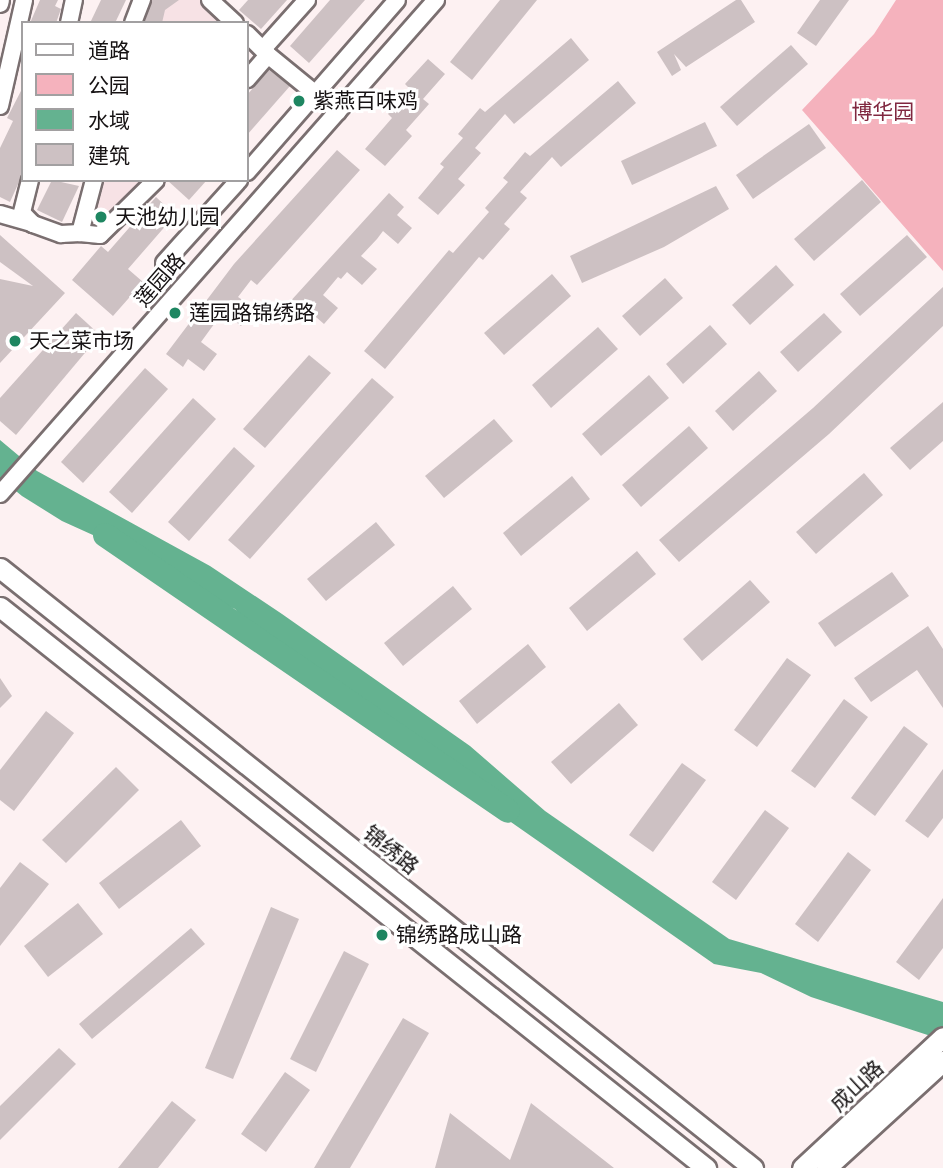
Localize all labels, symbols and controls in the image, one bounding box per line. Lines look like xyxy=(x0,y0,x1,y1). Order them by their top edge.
legend xyxy=(21,21,248,182)
text: 道路 xyxy=(88,36,130,65)
text: 公园 xyxy=(88,71,130,100)
place label: 紫燕百味鸡 xyxy=(313,88,418,114)
marker: 紫燕百味鸡 xyxy=(291,93,307,109)
park label: 博华园 xyxy=(852,99,914,125)
text: 水域 xyxy=(88,106,130,135)
text: 建筑 xyxy=(88,141,130,170)
place label: 天池幼儿园 xyxy=(115,204,220,230)
marker: 天池幼儿园 xyxy=(93,209,109,225)
street label: 莲园路 xyxy=(130,248,190,312)
place label: 莲园路锦绣路 xyxy=(189,300,315,326)
marker: 莲园路锦绣路 xyxy=(167,305,183,321)
place label: 天之菜市场 xyxy=(29,328,134,354)
marker: 天之菜市场 xyxy=(7,333,23,349)
street label: 锦绣路 xyxy=(359,820,423,880)
place label: 锦绣路成山路 xyxy=(396,922,522,948)
marker: 锦绣路成山路 xyxy=(374,927,390,943)
street label: 成山路 xyxy=(825,1055,889,1117)

